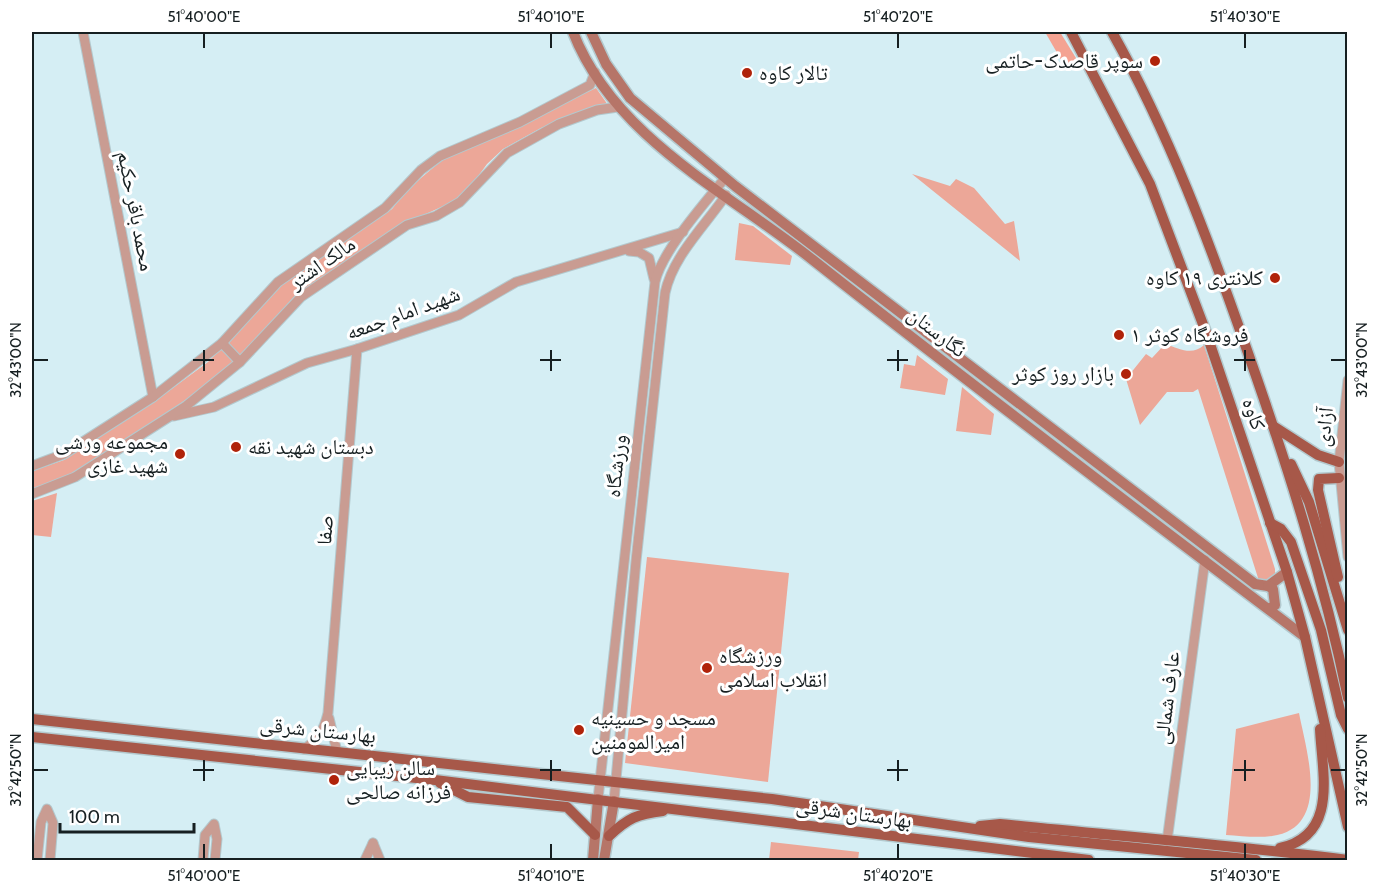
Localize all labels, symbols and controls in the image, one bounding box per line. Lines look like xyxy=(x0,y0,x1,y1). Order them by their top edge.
text: 51°40'00"E xyxy=(168,8,240,26)
text: 51°40'10"E xyxy=(517,8,585,26)
text: 51°40'20"E xyxy=(863,8,933,26)
text: 51°40'30"E xyxy=(1210,8,1280,26)
place label: سوپر قاصدک-حاتمی xyxy=(985,48,1143,74)
marker: سوپر قاصدک-حاتمی xyxy=(1148,54,1162,68)
place label: تالار کاوه xyxy=(759,60,828,85)
marker: تالار کاوه xyxy=(740,66,754,80)
street label: محمد باقر حکیم xyxy=(111,149,160,273)
street label: مالک اشتر xyxy=(283,231,360,295)
place label: کلانتری ۱۹ کاوه xyxy=(1146,265,1263,290)
marker: کلانتری ۱۹ کاوه xyxy=(1268,271,1282,285)
street label: شهید امام جمعه xyxy=(343,280,464,347)
street label: نگارستان xyxy=(903,301,972,362)
text: 32°43'00"N xyxy=(7,322,25,398)
place label: فروشگاه کوثر ۱ xyxy=(1131,322,1249,347)
text: 32°43'00"N xyxy=(1353,322,1371,398)
marker: فروشگاه کوثر ۱ xyxy=(1112,328,1126,342)
place label: بازار روز کوثر xyxy=(1011,361,1114,386)
marker: بازار روز کوثر xyxy=(1119,367,1133,381)
street label: کاوه xyxy=(1237,394,1272,433)
street label: آزادی xyxy=(1309,405,1338,448)
place label: مجموعه ورشی شهید غازی xyxy=(55,429,168,478)
street label: ورزشگاه xyxy=(600,433,631,499)
place label: دبستان شهید نقه xyxy=(248,434,374,459)
marker: دبستان شهید نقه xyxy=(229,440,243,454)
marker: مجموعه ورشی شهید غازی xyxy=(173,447,187,461)
street label: صفا xyxy=(311,514,338,546)
place label: ورزشگاه انقلاب اسلامی xyxy=(719,643,827,693)
street label: عارف شمالی xyxy=(1148,650,1186,746)
marker: ورزشگاه انقلاب اسلامی xyxy=(700,661,714,675)
place label: مسجد و حسینیه امیرالمومنین xyxy=(591,705,716,755)
street label: بهارستان شرقی xyxy=(259,711,377,749)
marker: مسجد و حسینیه امیرالمومنین xyxy=(572,723,586,737)
text: 32°42'50"N xyxy=(7,733,25,807)
text: 32°42'50"N xyxy=(1353,733,1371,807)
place label: سالن زیبایی فرزانه صالحی xyxy=(346,755,451,805)
marker: سالن زیبایی فرزانه صالحی xyxy=(327,773,341,787)
street label: بهارستان شرقی xyxy=(795,792,913,834)
scale bar xyxy=(60,796,194,834)
text: 100 m xyxy=(69,806,120,828)
text: 51°40'00"E xyxy=(168,867,240,885)
text: 51°40'10"E xyxy=(517,867,585,885)
text: 51°40'20"E xyxy=(863,867,933,885)
text: 51°40'30"E xyxy=(1210,867,1280,885)

